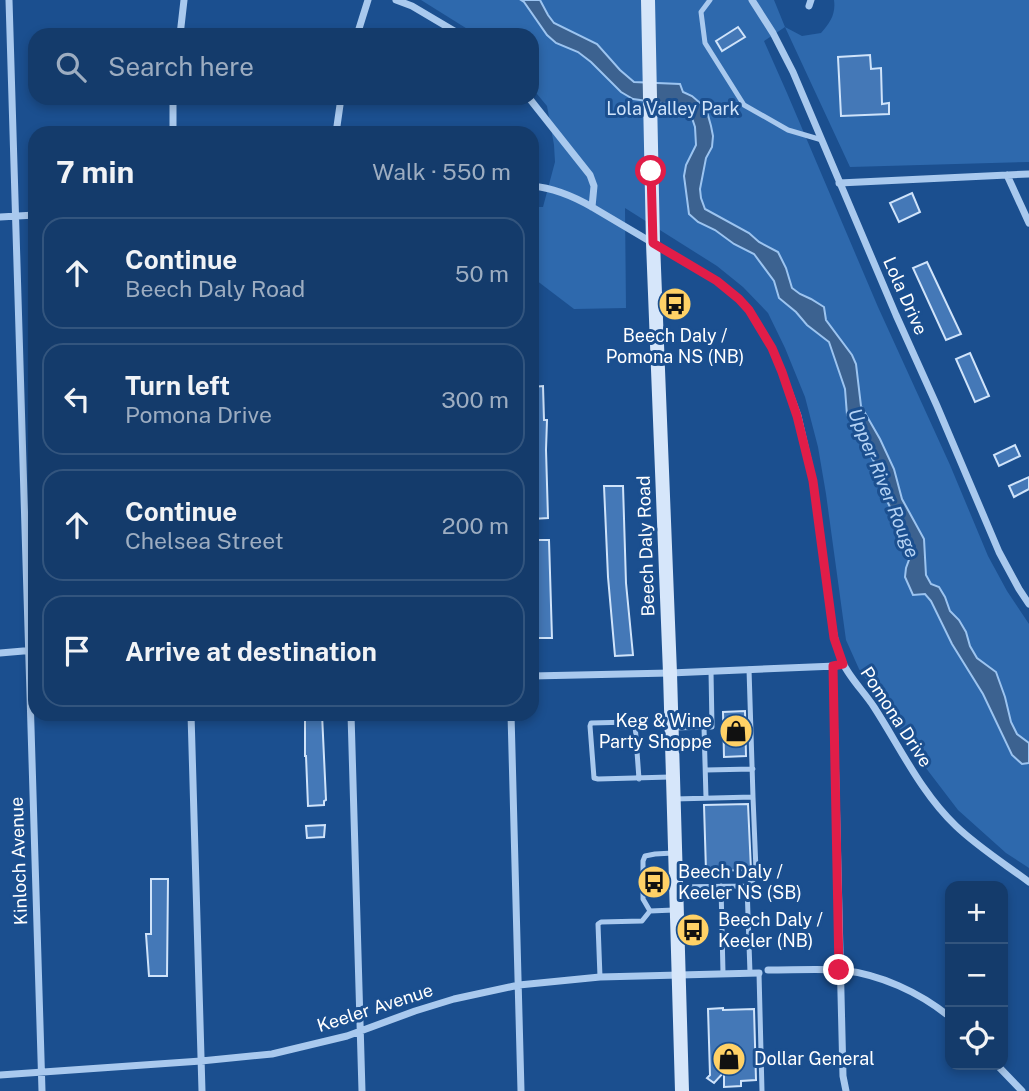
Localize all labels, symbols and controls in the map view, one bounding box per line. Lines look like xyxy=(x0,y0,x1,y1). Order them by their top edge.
search box xyxy=(28,28,539,105)
icon: search xyxy=(52,48,90,86)
text: Search here xyxy=(108,51,254,82)
park label: Lola Valley Park xyxy=(606,98,740,119)
text: 7 min xyxy=(56,154,134,190)
route start xyxy=(635,155,666,186)
text: Walk · 550 m xyxy=(372,158,511,185)
text: Continue xyxy=(125,244,237,275)
icon: ahead xyxy=(58,254,96,292)
street label: Lola Drive xyxy=(879,254,932,338)
text: 50 m xyxy=(455,260,509,287)
text: Beech Daly Road xyxy=(125,275,305,302)
bus stop icon: Beech Daly / Pomona NS (NB) xyxy=(656,285,694,323)
place label: Beech Daly / Pomona NS (NB) xyxy=(606,325,744,367)
text: Turn left xyxy=(125,370,230,401)
icon: left xyxy=(58,380,96,418)
text: 300 m xyxy=(441,386,509,413)
text: Pomona Drive xyxy=(125,401,272,428)
water label: Upper River Rouge xyxy=(844,405,924,561)
street label: Beech Daly Road xyxy=(633,475,658,617)
text: Continue xyxy=(125,496,237,527)
icon: ahead xyxy=(58,506,96,544)
text: 200 m xyxy=(442,512,509,539)
text: Chelsea Street xyxy=(125,527,284,554)
icon: arrive xyxy=(58,632,96,670)
text: Arrive at destination xyxy=(125,636,377,667)
street label: Pomona Drive xyxy=(856,663,937,771)
place label: Keg & Wine Party Shoppe xyxy=(599,710,712,752)
shop icon: Keg & Wine Party Shoppe xyxy=(717,712,755,750)
street label: Kinloch Avenue xyxy=(6,796,31,926)
place label: Beech Daly / Keeler NS (SB) xyxy=(678,861,802,903)
bus stop icon: Beech Daly / Keeler NS (SB) xyxy=(635,863,673,901)
map controls xyxy=(945,881,1008,1070)
button: + xyxy=(945,881,1008,944)
place label: Beech Daly / Keeler (NB) xyxy=(718,909,823,951)
bus stop icon: Beech Daly / Keeler (NB) xyxy=(674,911,712,949)
button: − xyxy=(945,944,1008,1007)
route end xyxy=(823,954,854,985)
street label: Keeler Avenue xyxy=(314,979,435,1036)
button: locate xyxy=(945,1007,1008,1070)
shop icon: Dollar General xyxy=(710,1040,748,1078)
place label: Dollar General xyxy=(754,1048,875,1069)

